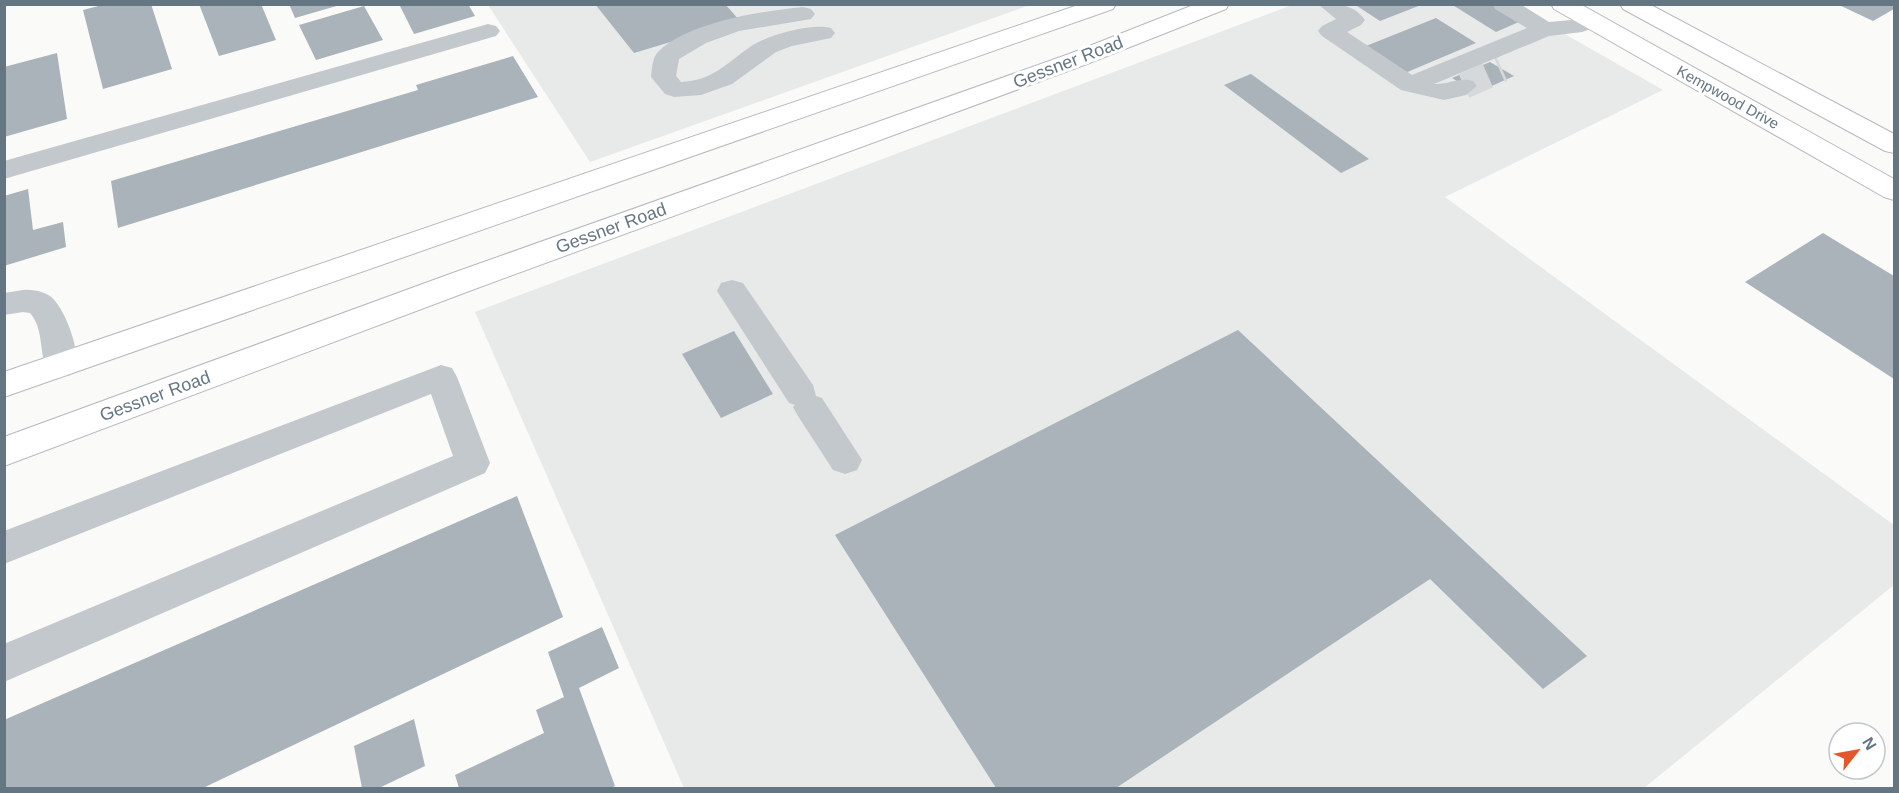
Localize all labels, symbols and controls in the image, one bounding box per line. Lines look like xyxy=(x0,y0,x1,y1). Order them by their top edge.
street label: Gessner Road xyxy=(1010,32,1126,92)
street label: Kempwood Drive xyxy=(1674,62,1782,132)
street label: Gessner Road xyxy=(553,199,669,257)
street label: Gessner Road xyxy=(97,367,213,425)
north arrow xyxy=(1827,721,1887,781)
text: N xyxy=(1859,734,1880,753)

